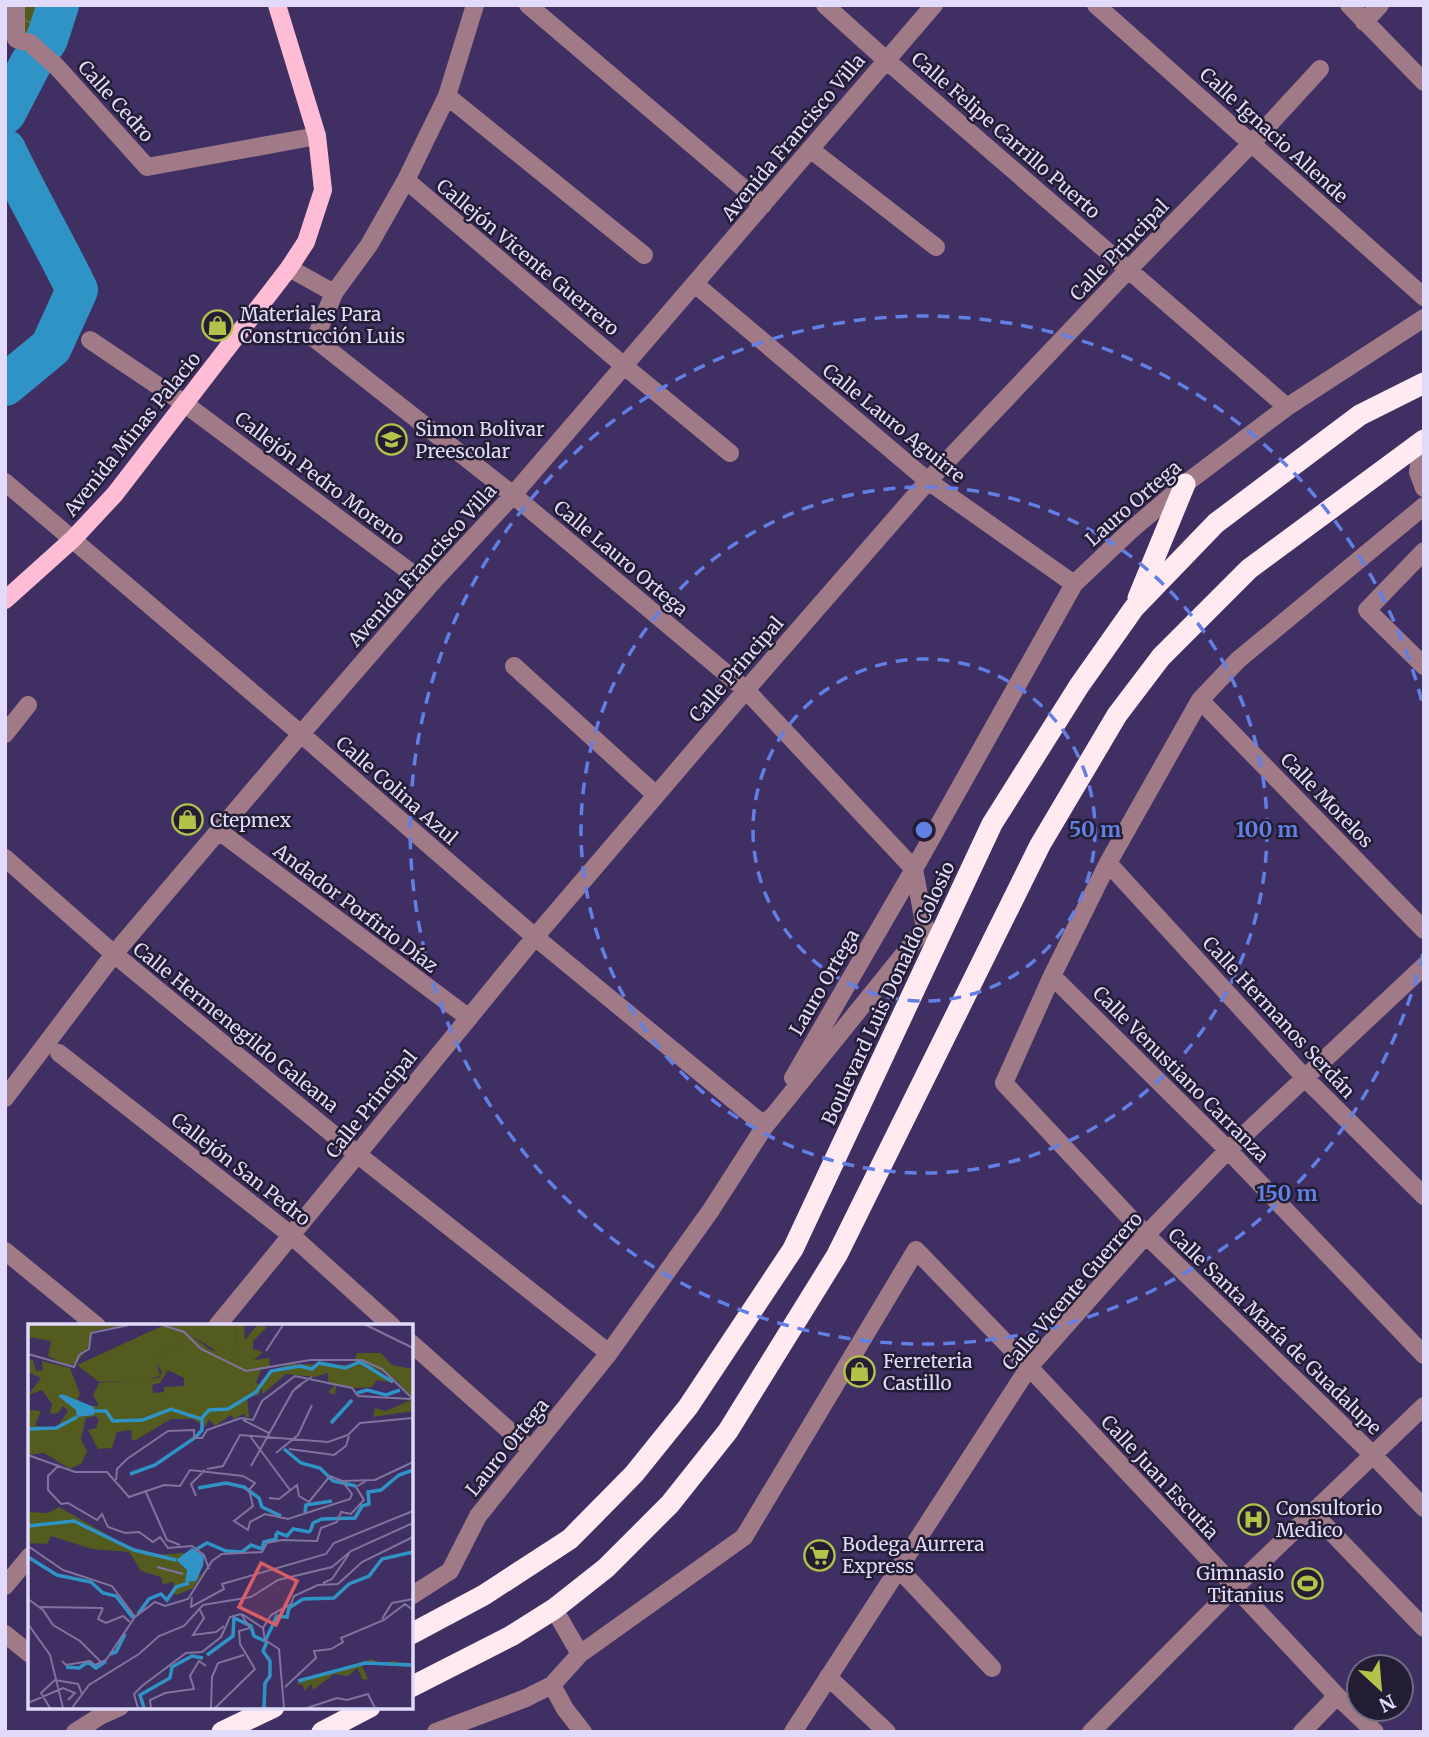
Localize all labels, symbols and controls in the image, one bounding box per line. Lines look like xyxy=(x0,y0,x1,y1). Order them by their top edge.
street label: Calle Felipe Carrillo Puerto xyxy=(907,46,1105,224)
street label: Avenida Francisco Villa xyxy=(715,49,870,226)
street label: Calle Cedro xyxy=(73,55,159,147)
street label: Calle Ignacio Allende xyxy=(1195,62,1353,208)
street label: Callejón Vicente Guerrero xyxy=(432,173,624,341)
street label: Calle Principal xyxy=(1065,194,1174,306)
place label: Materiales Para Construcción Luis xyxy=(240,302,405,348)
shop icon: Materiales Para Construcción Luis xyxy=(200,308,234,342)
street label: Avenida Minas Palacio xyxy=(58,347,206,522)
street label: Calle Lauro Aguirre xyxy=(818,358,970,488)
street label: Callejón Pedro Moreno xyxy=(230,406,410,550)
place label: Simon Bolivar Preescolar xyxy=(415,417,545,463)
school or university icon: Simon Bolivar Preescolar xyxy=(375,423,409,457)
street label: Lauro Ortega xyxy=(1080,455,1186,551)
street label: Avenida Francisco Villa xyxy=(342,479,501,652)
street label: Calle Lauro Ortega xyxy=(549,495,693,621)
street label: Calle Principal xyxy=(684,611,788,727)
street label: Calle Colina Azul xyxy=(331,731,463,849)
street label: Calle Morelos xyxy=(1276,747,1378,853)
shop icon: Ctepmex xyxy=(170,803,204,837)
place label: Ctepmex xyxy=(210,808,292,832)
text: 50 m xyxy=(1069,816,1121,843)
text: 100 m xyxy=(1236,816,1298,843)
centre of rings xyxy=(912,818,936,842)
street label: Andador Porfirio Díaz xyxy=(268,838,443,978)
street label: Boulevard Luis Donaldo Colosio xyxy=(816,857,960,1129)
street label: Lauro Ortega xyxy=(784,925,864,1039)
street label: Calle Hermanos Serdán xyxy=(1198,931,1361,1103)
street label: Calle Hermenegildo Galeana xyxy=(128,937,344,1117)
street label: Calle Venustiano Carranza xyxy=(1088,981,1274,1167)
street label: Calle Principal xyxy=(320,1045,422,1163)
street label: Callejón San Pedro xyxy=(167,1107,315,1231)
text: 150 m xyxy=(1256,1180,1318,1207)
street label: Calle Vicente Guerrero xyxy=(997,1207,1147,1375)
street label: Calle Santa María de Guadalupe xyxy=(1163,1223,1387,1439)
inset map xyxy=(28,1324,413,1709)
place label: Ferreteria Castillo xyxy=(883,1349,972,1395)
shop icon: Ferreteria Castillo xyxy=(843,1355,877,1389)
street label: Lauro Ortega xyxy=(460,1393,554,1501)
street label: Calle Juan Escutia xyxy=(1096,1410,1224,1544)
place label: Consultorio Medico xyxy=(1276,1496,1382,1542)
hospital icon: Consultorio Medico xyxy=(1236,1502,1270,1536)
place label: Bodega Aurrera Express xyxy=(842,1532,984,1578)
supermarket icon: Bodega Aurrera Express xyxy=(802,1538,836,1572)
place label: Gimnasio Titanius xyxy=(1196,1561,1284,1607)
sports icon: Gimnasio Titanius xyxy=(1290,1567,1324,1601)
north arrow xyxy=(1345,1653,1415,1723)
text: N xyxy=(1375,1689,1399,1717)

